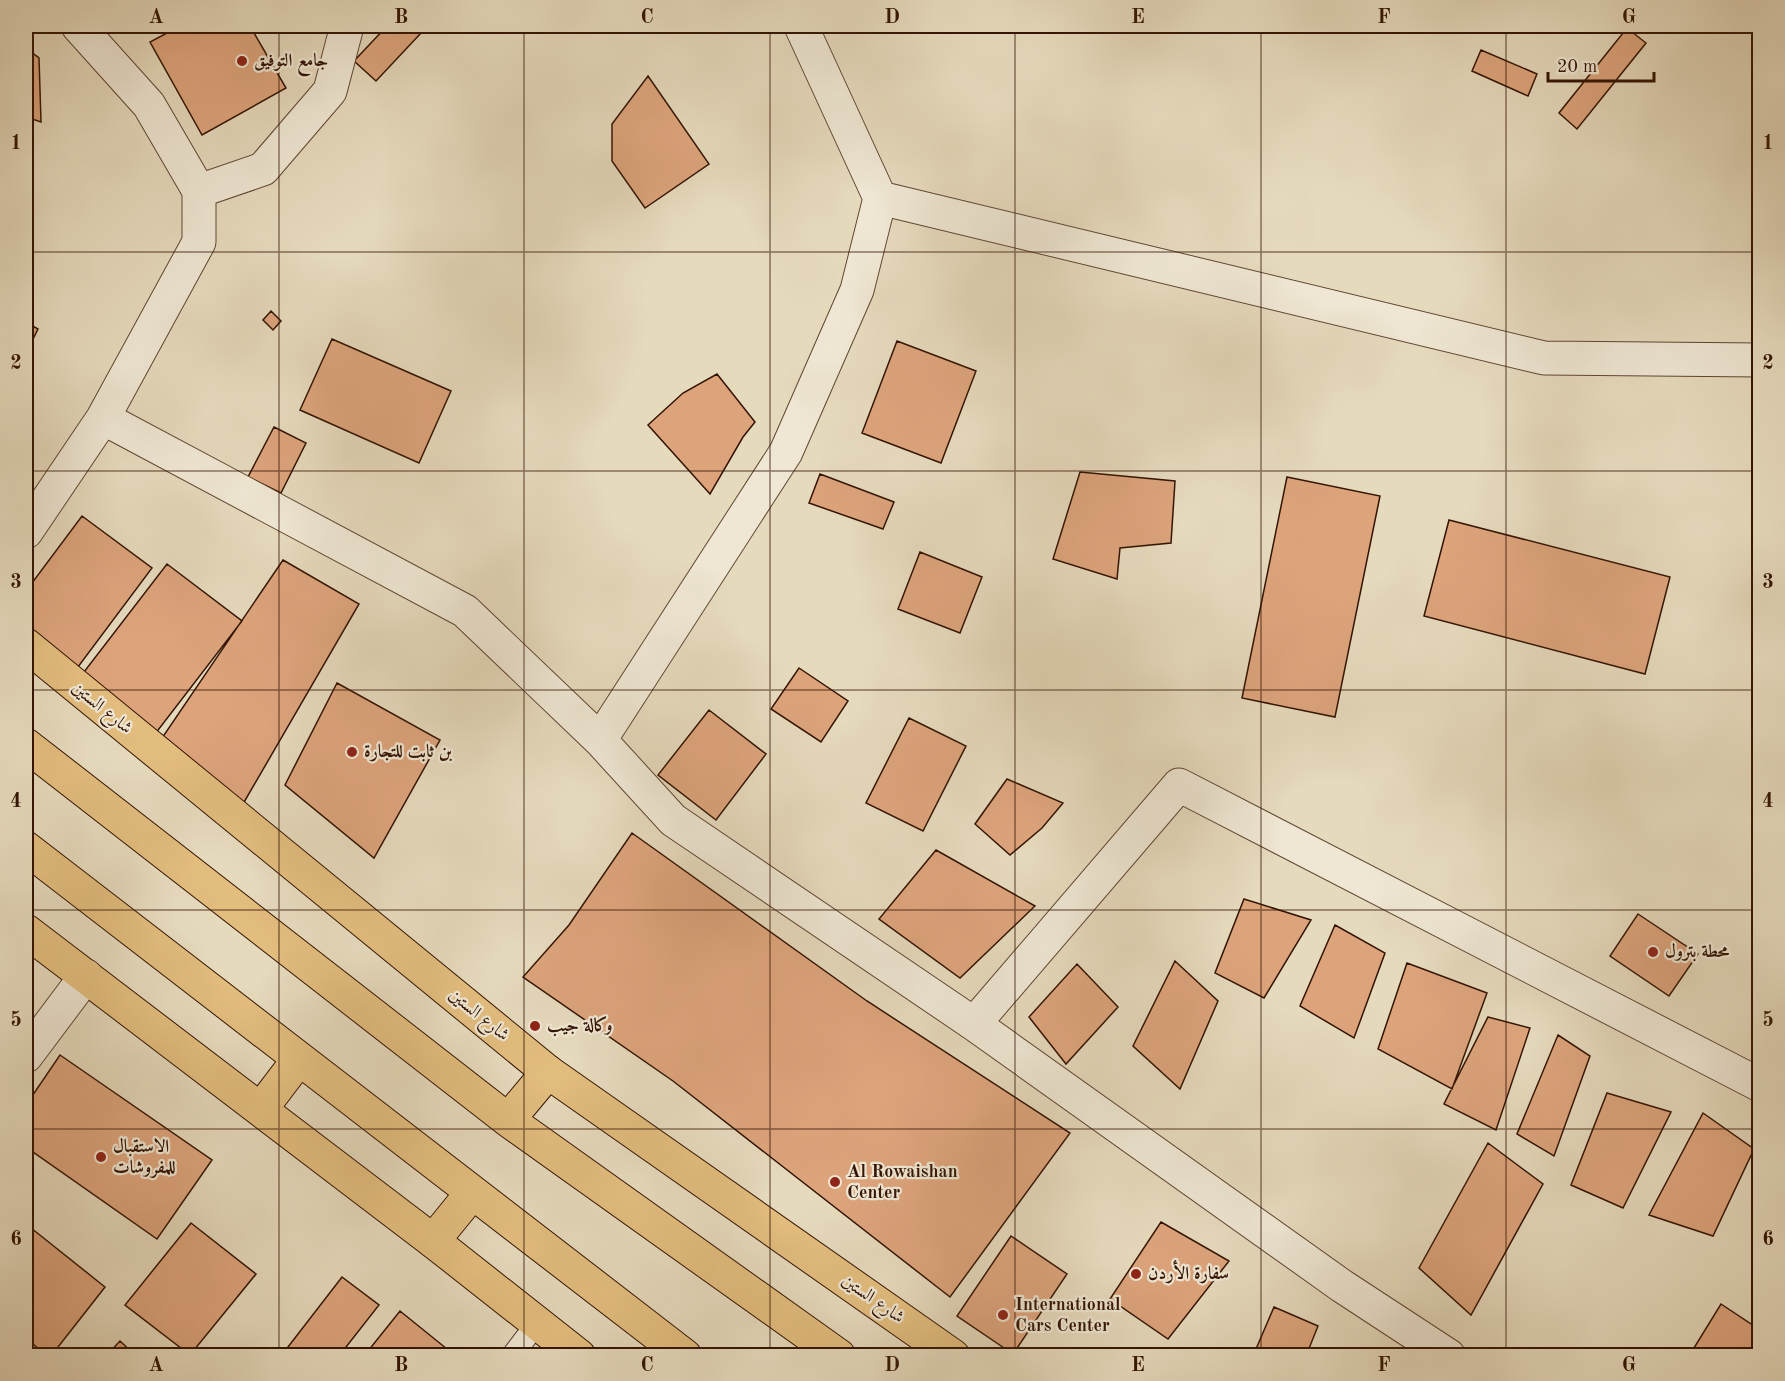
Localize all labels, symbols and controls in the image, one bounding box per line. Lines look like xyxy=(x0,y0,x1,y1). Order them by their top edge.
text: A xyxy=(148,8,164,28)
text: B xyxy=(394,8,408,28)
text: C xyxy=(640,8,654,28)
text: D xyxy=(884,8,900,28)
text: E xyxy=(1131,8,1145,28)
text: F xyxy=(1377,8,1391,28)
text: G xyxy=(1622,8,1636,28)
scale bar xyxy=(1548,45,1654,83)
place label: جامع التوفيق xyxy=(254,52,328,77)
marker: جامع التوفيق xyxy=(235,54,249,68)
text: 20 m xyxy=(1557,58,1597,76)
text: 1 xyxy=(10,134,22,154)
text: 1 xyxy=(1762,134,1774,154)
text: 2 xyxy=(10,354,22,374)
text: 2 xyxy=(1762,354,1774,374)
text: 3 xyxy=(10,573,22,593)
text: 3 xyxy=(1762,573,1774,593)
street label: شارع الستين xyxy=(65,678,136,741)
place label: بن ثابت للتجارة xyxy=(364,743,453,762)
marker: بن ثابت للتجارة xyxy=(345,745,359,759)
text: 4 xyxy=(10,792,22,812)
text: 4 xyxy=(1762,792,1774,812)
place label: محطة بترول xyxy=(1665,942,1730,962)
marker: محطة بترول xyxy=(1646,945,1660,959)
street label: شارع الستين xyxy=(442,985,513,1048)
text: 5 xyxy=(10,1010,22,1031)
text: 5 xyxy=(1762,1010,1774,1031)
place label: وكالة جيب xyxy=(547,1015,612,1037)
marker: وكالة جيب xyxy=(528,1019,542,1033)
place label: الاستقبال للمفروشات xyxy=(113,1137,176,1179)
marker: الاستقبال للمفروشات xyxy=(94,1150,108,1164)
place label: Al Rowaishan Center xyxy=(847,1163,958,1202)
marker: Al Rowaishan Center xyxy=(828,1175,842,1189)
text: 6 xyxy=(10,1230,22,1250)
text: 6 xyxy=(1762,1230,1774,1250)
place label: سفارة الأردن xyxy=(1148,1259,1229,1284)
marker: سفارة الأردن xyxy=(1129,1267,1143,1281)
street label: شارع الستين xyxy=(836,1271,908,1331)
place label: International Cars Center xyxy=(1015,1296,1121,1335)
marker: International Cars Center xyxy=(996,1308,1010,1322)
text: A xyxy=(148,1356,164,1376)
text: B xyxy=(394,1356,408,1376)
text: C xyxy=(640,1356,654,1376)
text: D xyxy=(884,1356,900,1376)
text: E xyxy=(1131,1356,1145,1376)
text: F xyxy=(1377,1356,1391,1376)
text: G xyxy=(1622,1356,1636,1376)

